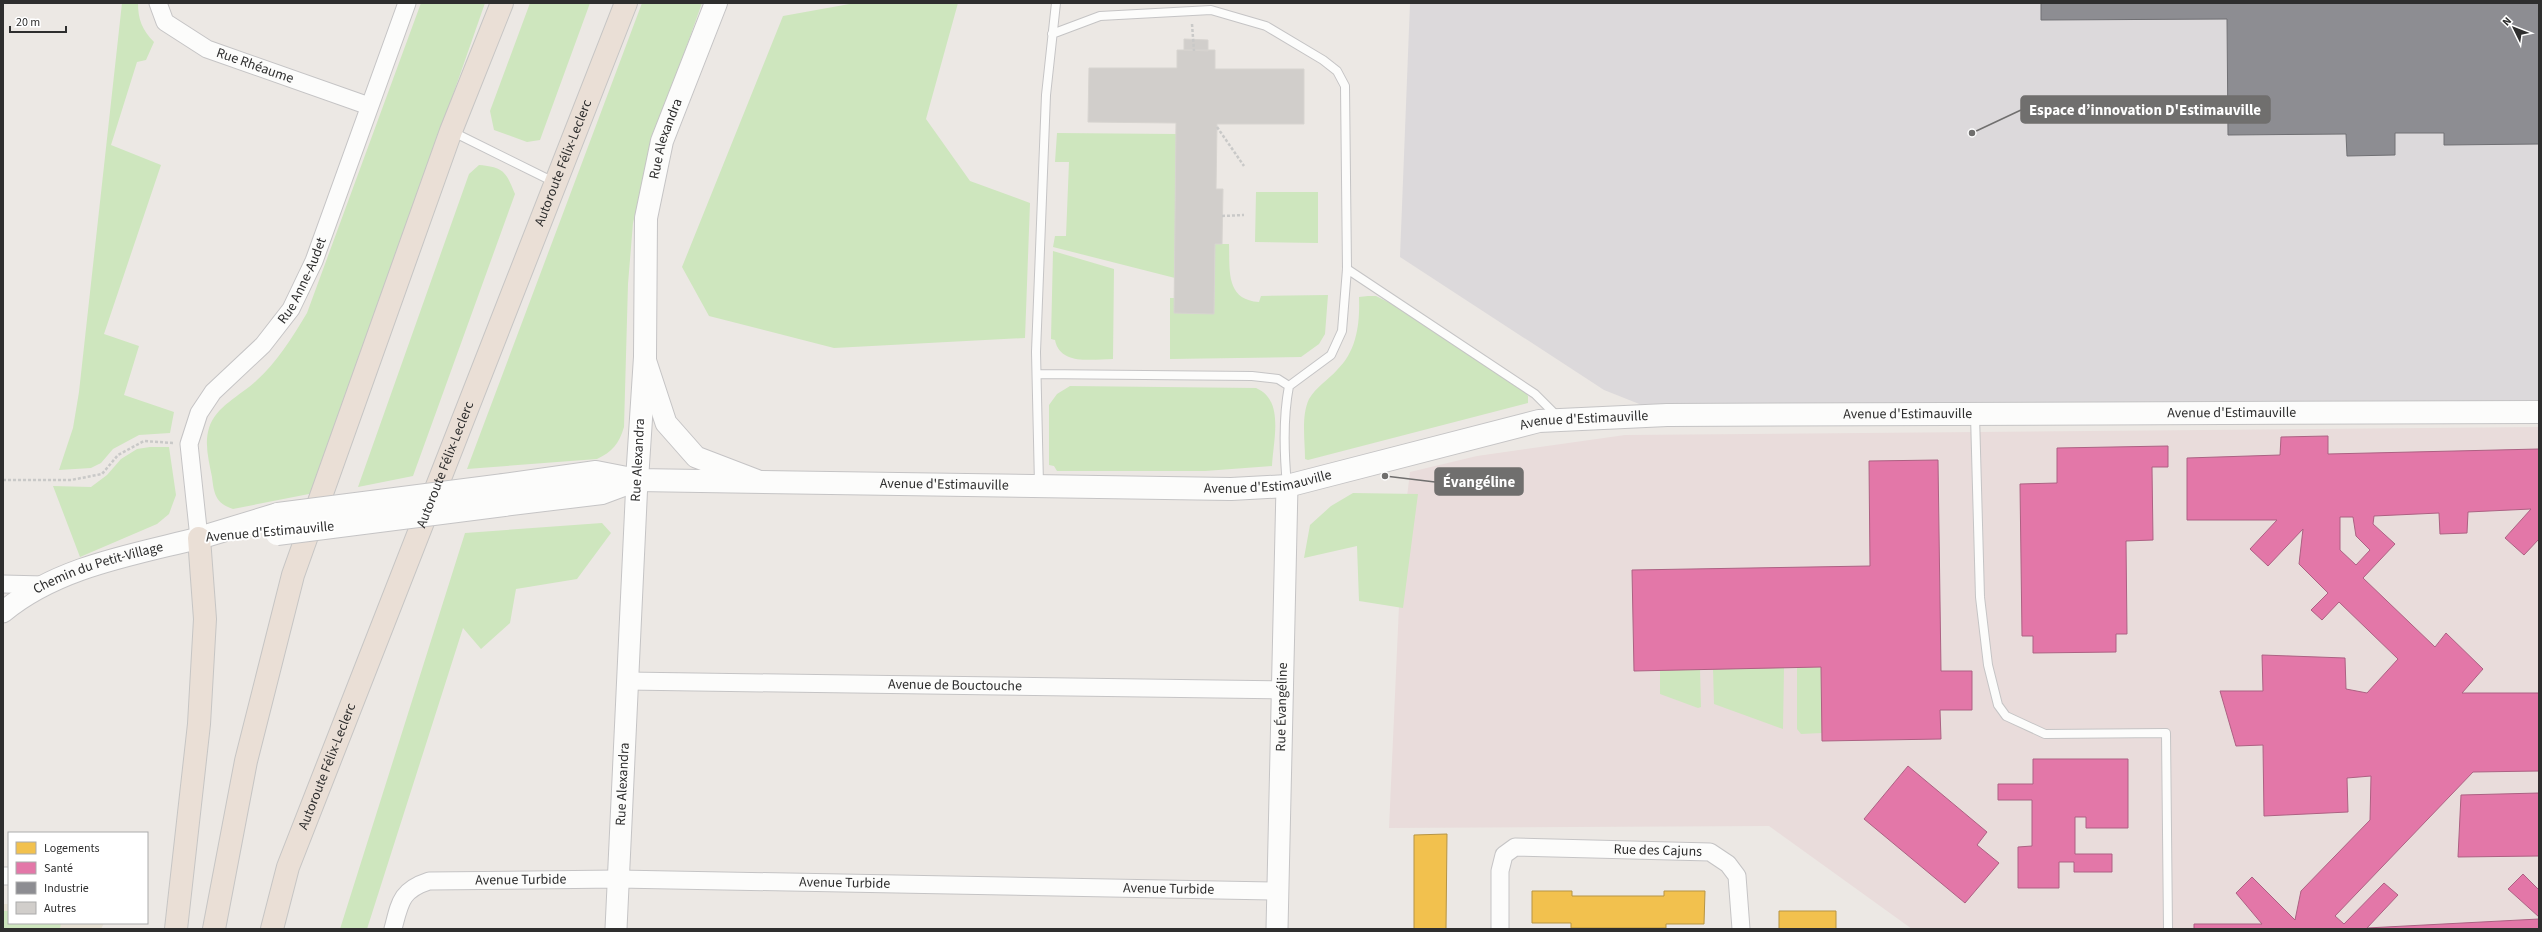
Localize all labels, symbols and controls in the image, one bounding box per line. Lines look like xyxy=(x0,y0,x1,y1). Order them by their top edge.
scale bar xyxy=(10,8,66,34)
north arrow xyxy=(2494,8,2534,48)
text: 20 m xyxy=(16,14,40,31)
text: N xyxy=(2499,14,2515,29)
street label: Rue Rhéaume xyxy=(213,43,296,89)
street label: Autoroute Félix-Leclerc xyxy=(530,96,597,229)
street label: Rue Alexandra xyxy=(644,96,688,181)
callout: Espace d’innovation D'Estimauville xyxy=(2021,96,2270,123)
text: Espace d’innovation D'Estimauville xyxy=(2029,100,2261,121)
street label: Rue Anne-Audet xyxy=(273,234,332,328)
street label: Autoroute Félix-Leclerc xyxy=(412,398,479,531)
street label: Avenue d'Estimauville xyxy=(2167,403,2296,423)
street label: Avenue d'Estimauville xyxy=(1843,404,1972,424)
street label: Avenue d'Estimauville xyxy=(1518,406,1649,436)
street label: Rue Alexandra xyxy=(626,418,650,502)
street label: Avenue d'Estimauville xyxy=(1204,465,1334,499)
callout: Évangéline xyxy=(1435,468,1523,495)
text: Évangéline xyxy=(1443,472,1515,493)
street label: Avenue d'Estimauville xyxy=(880,474,1009,496)
street label: Avenue d'Estimauville xyxy=(205,516,335,548)
street label: Chemin du Petit-Village xyxy=(29,537,165,599)
street label: Rue Évangéline xyxy=(1271,662,1293,752)
street label: Avenue de Bouctouche xyxy=(888,675,1022,696)
street label: Autoroute Félix-Leclerc xyxy=(294,700,361,833)
street label: Rue Alexandra xyxy=(611,742,635,826)
legend xyxy=(8,832,148,924)
text: Logements xyxy=(44,840,99,857)
street label: Rue des Cajuns xyxy=(1613,840,1702,862)
text: Santé xyxy=(44,860,73,877)
street label: Avenue Turbide xyxy=(475,870,567,891)
street label: Avenue Turbide xyxy=(799,872,891,894)
street label: Avenue Turbide xyxy=(1123,878,1215,900)
text: Industrie xyxy=(44,880,89,897)
text: Autres xyxy=(44,900,76,917)

